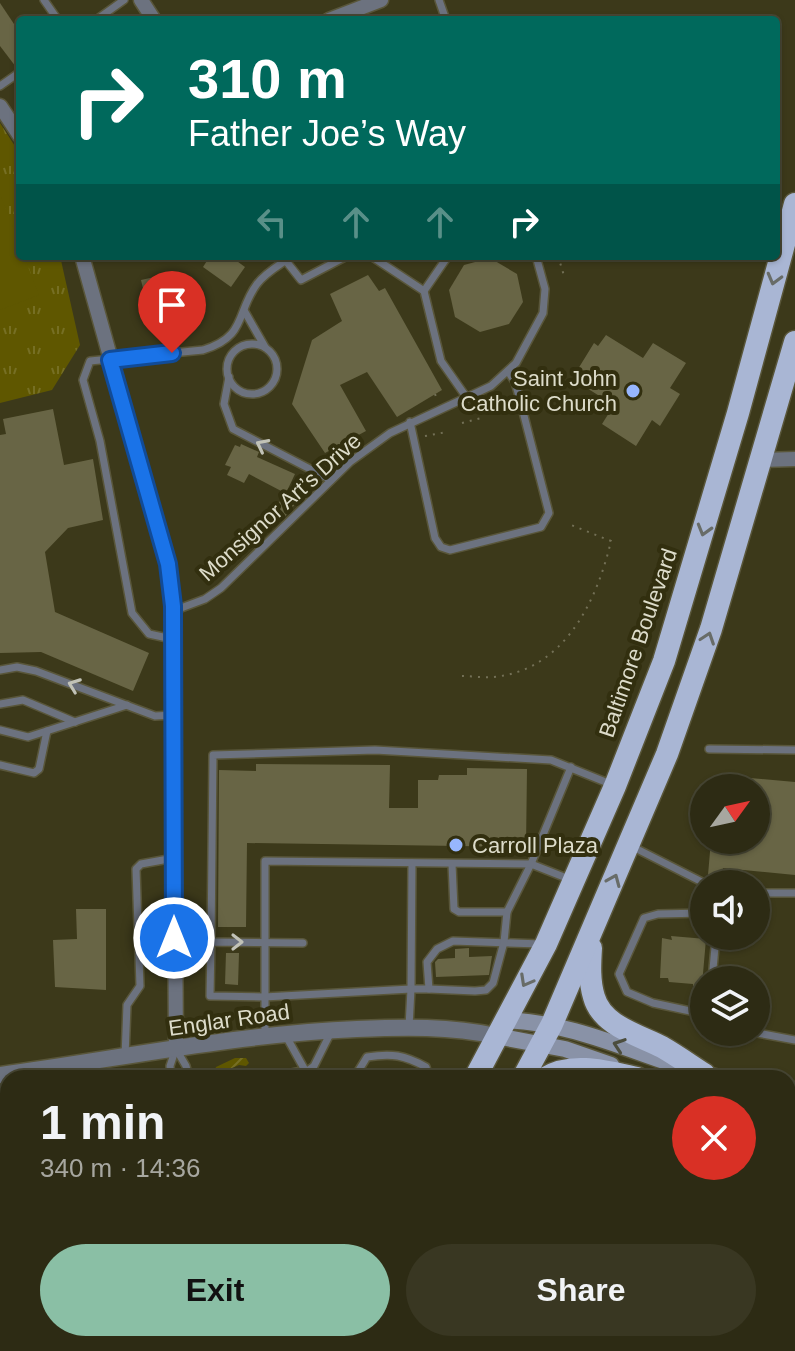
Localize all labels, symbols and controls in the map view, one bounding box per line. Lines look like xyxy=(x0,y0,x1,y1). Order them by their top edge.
text: 310 m xyxy=(188,47,347,110)
icon: right xyxy=(56,48,160,152)
text: Father Joe’s Way xyxy=(188,113,466,154)
icon: left xyxy=(250,200,294,244)
icon: ahead xyxy=(334,200,378,244)
icon: ahead xyxy=(418,200,462,244)
icon: right xyxy=(502,200,546,244)
pin xyxy=(138,271,206,353)
one-way arrow xyxy=(767,272,784,286)
icon: arrive xyxy=(150,283,194,327)
place label: Saint John Catholic Church xyxy=(460,366,617,416)
marker: Saint John Catholic Church xyxy=(624,382,642,400)
street label: Monsignor Art’s Drive xyxy=(194,428,366,586)
one-way arrow xyxy=(255,439,270,455)
one-way arrow xyxy=(697,522,713,536)
street label: Baltimore Boulevard xyxy=(594,545,682,741)
one-way arrow xyxy=(698,632,714,646)
one-way arrow xyxy=(68,678,82,695)
north arrow xyxy=(690,774,770,854)
map controls xyxy=(690,774,770,1046)
place label: Carroll Plaza xyxy=(472,833,599,858)
marker: Carroll Plaza xyxy=(447,836,465,854)
button: sound xyxy=(690,870,770,950)
one-way arrow xyxy=(604,874,620,888)
position arrow xyxy=(132,896,216,980)
one-way arrow xyxy=(231,933,244,951)
button: layers xyxy=(690,966,770,1046)
one-way arrow xyxy=(520,972,536,986)
street label: Englar Road xyxy=(167,999,291,1041)
one-way arrow xyxy=(613,1038,627,1055)
text: 1 min xyxy=(40,1096,165,1149)
button: close xyxy=(672,1096,756,1180)
text: 340 m · 14:36 xyxy=(40,1153,200,1183)
button: Exit xyxy=(40,1244,390,1336)
button: Share xyxy=(406,1244,756,1336)

